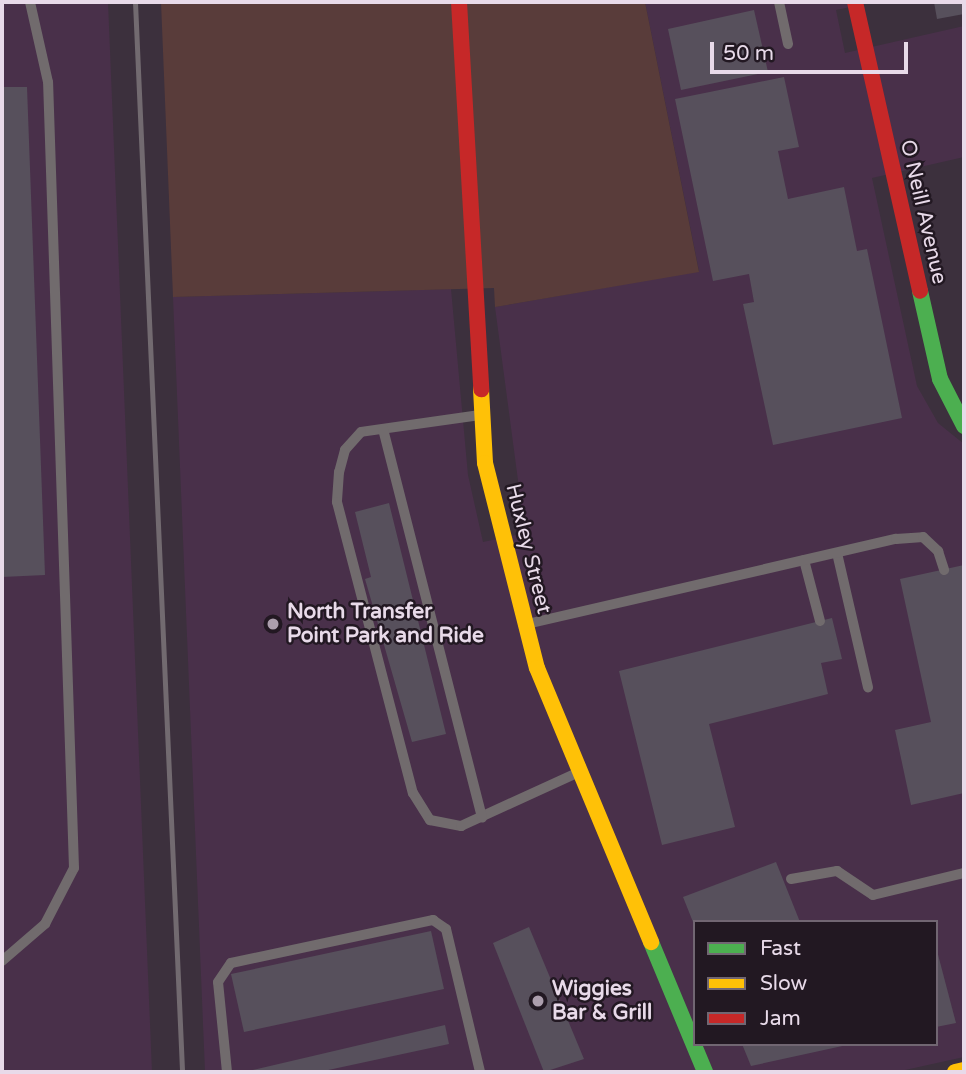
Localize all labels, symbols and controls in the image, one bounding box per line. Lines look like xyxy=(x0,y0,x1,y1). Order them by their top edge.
scale bar xyxy=(714,28,912,72)
text: 50 m xyxy=(723,41,774,66)
street label: O Neill Avenue xyxy=(894,137,952,287)
street label: Huxley Street xyxy=(500,481,556,617)
place label: North Transfer Point Park and Ride xyxy=(287,599,484,649)
marker: North Transfer Point Park and Ride xyxy=(265,616,281,632)
legend xyxy=(693,920,938,1046)
text: Fast xyxy=(760,936,801,961)
text: Slow xyxy=(760,971,807,996)
place label: Wiggies Bar & Grill xyxy=(552,976,652,1026)
marker: Wiggies Bar & Grill xyxy=(530,993,546,1009)
text: Jam xyxy=(760,1006,801,1031)

